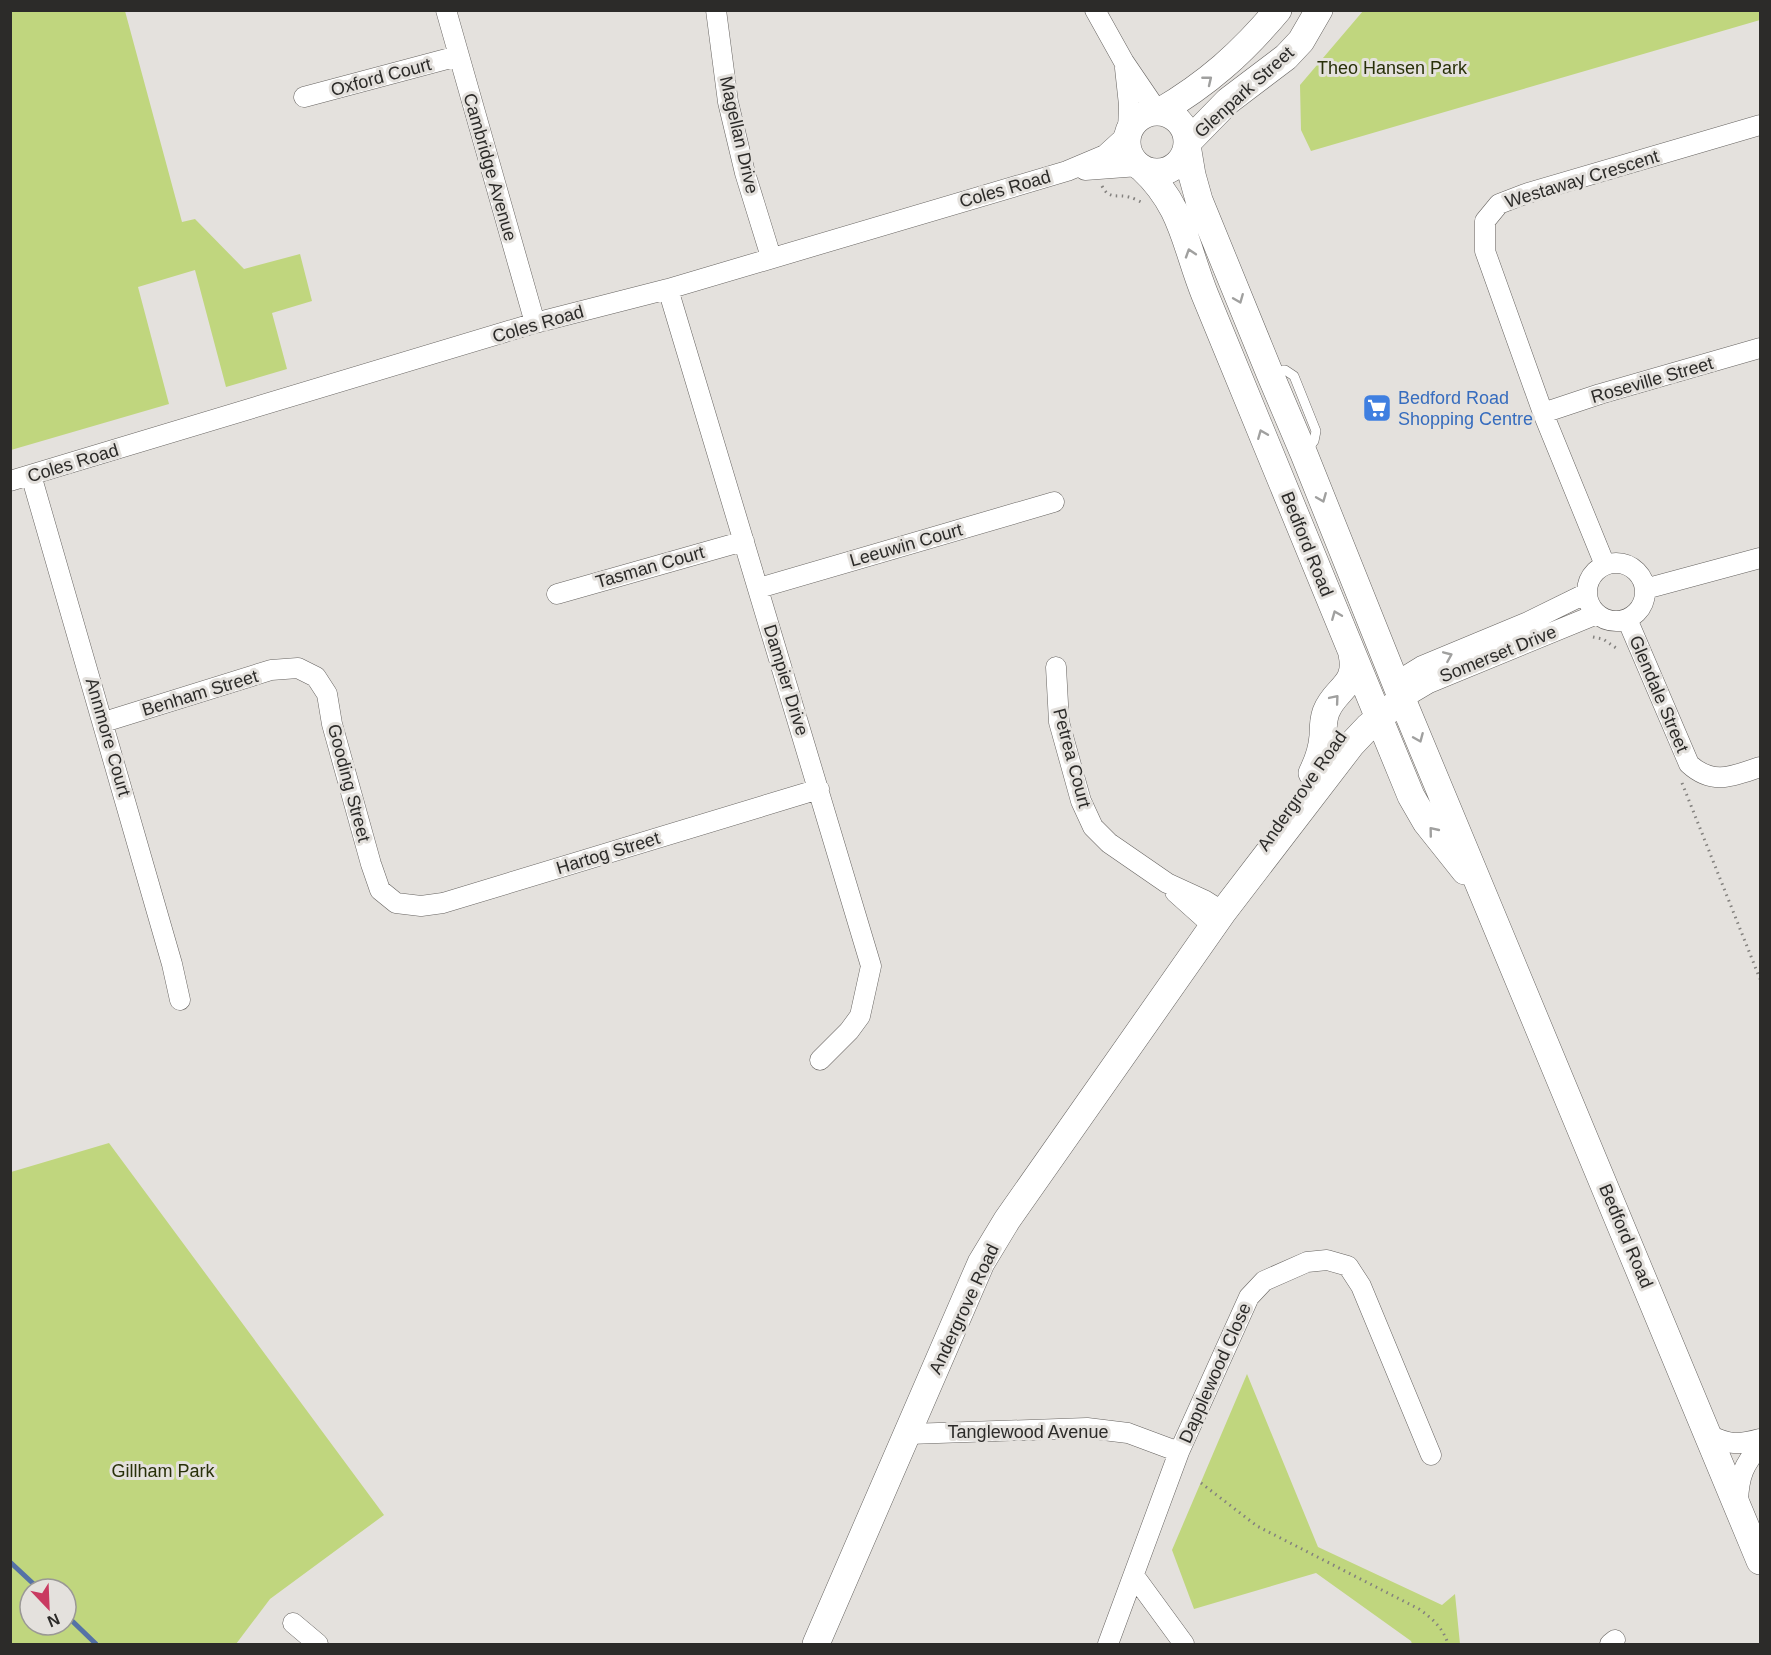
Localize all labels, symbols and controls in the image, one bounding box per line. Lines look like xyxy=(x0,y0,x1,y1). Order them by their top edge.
street label: Glenpark Street xyxy=(1190,42,1298,142)
street label: Oxford Court xyxy=(329,54,433,100)
park label: Theo Hansen Park xyxy=(1317,58,1468,78)
street label: Magellan Drive xyxy=(716,74,762,196)
one-way arrow xyxy=(1202,77,1213,88)
street label: Cambridge Avenue xyxy=(459,91,521,243)
street label: Westaway Crescent xyxy=(1503,146,1661,212)
street label: Coles Road xyxy=(957,166,1053,212)
one-way arrow xyxy=(1185,248,1197,259)
one-way arrow xyxy=(1232,293,1245,304)
street label: Coles Road xyxy=(490,301,586,347)
street label: Roseville Street xyxy=(1589,353,1715,407)
place label: Bedford Road Shopping Centre xyxy=(1398,388,1533,429)
supermarket icon: Bedford Road Shopping Centre xyxy=(1361,392,1393,424)
one-way arrow xyxy=(1257,430,1269,441)
street label: Coles Road xyxy=(25,440,121,486)
street label: Bedford Road xyxy=(1277,489,1337,599)
one-way arrow xyxy=(1315,492,1327,503)
street label: Leeuwin Court xyxy=(847,519,965,571)
street label: Tasman Court xyxy=(593,542,707,592)
one-way arrow xyxy=(1331,610,1343,621)
street label: Somerset Drive xyxy=(1437,621,1559,687)
street label: Dampier Drive xyxy=(760,622,812,738)
street label: Glendale Street xyxy=(1625,633,1693,755)
one-way arrow xyxy=(1441,651,1452,663)
street label: Benham Street xyxy=(140,666,260,720)
street label: Annmore Court xyxy=(82,676,134,798)
one-way arrow xyxy=(1328,695,1339,706)
street label: Petrea Court xyxy=(1049,706,1095,810)
street label: Gooding Street xyxy=(324,722,374,844)
street label: Andergrove Road xyxy=(1253,727,1351,855)
one-way arrow xyxy=(1412,731,1424,742)
one-way arrow xyxy=(1429,826,1440,837)
street label: Hartog Street xyxy=(554,828,662,878)
street label: Bedford Road xyxy=(1595,1181,1657,1291)
street label: Andergrove Road xyxy=(925,1241,1003,1377)
street label: Dapplewood Close xyxy=(1175,1300,1255,1446)
street label: Tanglewood Avenue xyxy=(948,1422,1108,1442)
park label: Gillham Park xyxy=(111,1461,216,1481)
north arrow xyxy=(18,1577,78,1637)
text: N xyxy=(45,1610,62,1630)

